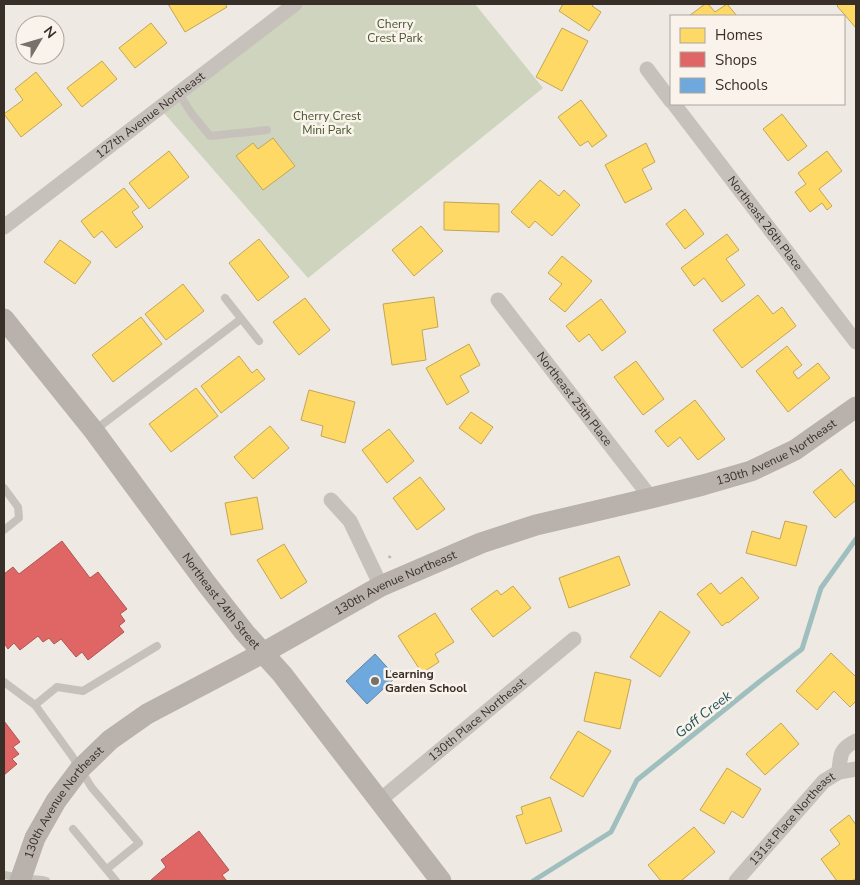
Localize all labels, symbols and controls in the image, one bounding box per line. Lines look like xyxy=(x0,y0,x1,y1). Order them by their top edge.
north arrow xyxy=(15,15,65,65)
legend xyxy=(670,15,845,105)
park label: Cherry Crest Park xyxy=(367,16,424,46)
text: N xyxy=(39,22,61,42)
text: Homes xyxy=(715,25,763,45)
text: Shops xyxy=(715,50,757,70)
street label: 127th Avenue Northeast xyxy=(92,68,209,162)
text: Schools xyxy=(715,75,768,95)
park label: Cherry Crest Mini Park xyxy=(293,108,362,138)
street label: Northeast 26th Place xyxy=(724,173,806,274)
street label: Northeast 25th Place xyxy=(533,349,616,449)
street label: 130th Avenue Northeast xyxy=(714,415,840,489)
street label: 130th Avenue Northeast xyxy=(331,546,459,619)
street label: Northeast 24th Street xyxy=(178,550,264,653)
place label: Learning Garden School xyxy=(385,666,467,696)
street label: 130th Place Northeast xyxy=(425,674,530,765)
marker: Learning Garden School xyxy=(369,675,381,687)
water label: Goff Creek xyxy=(671,686,736,742)
street label: 130th Avenue Northeast xyxy=(20,742,108,861)
street label: 131st Place Northeast xyxy=(746,768,838,869)

